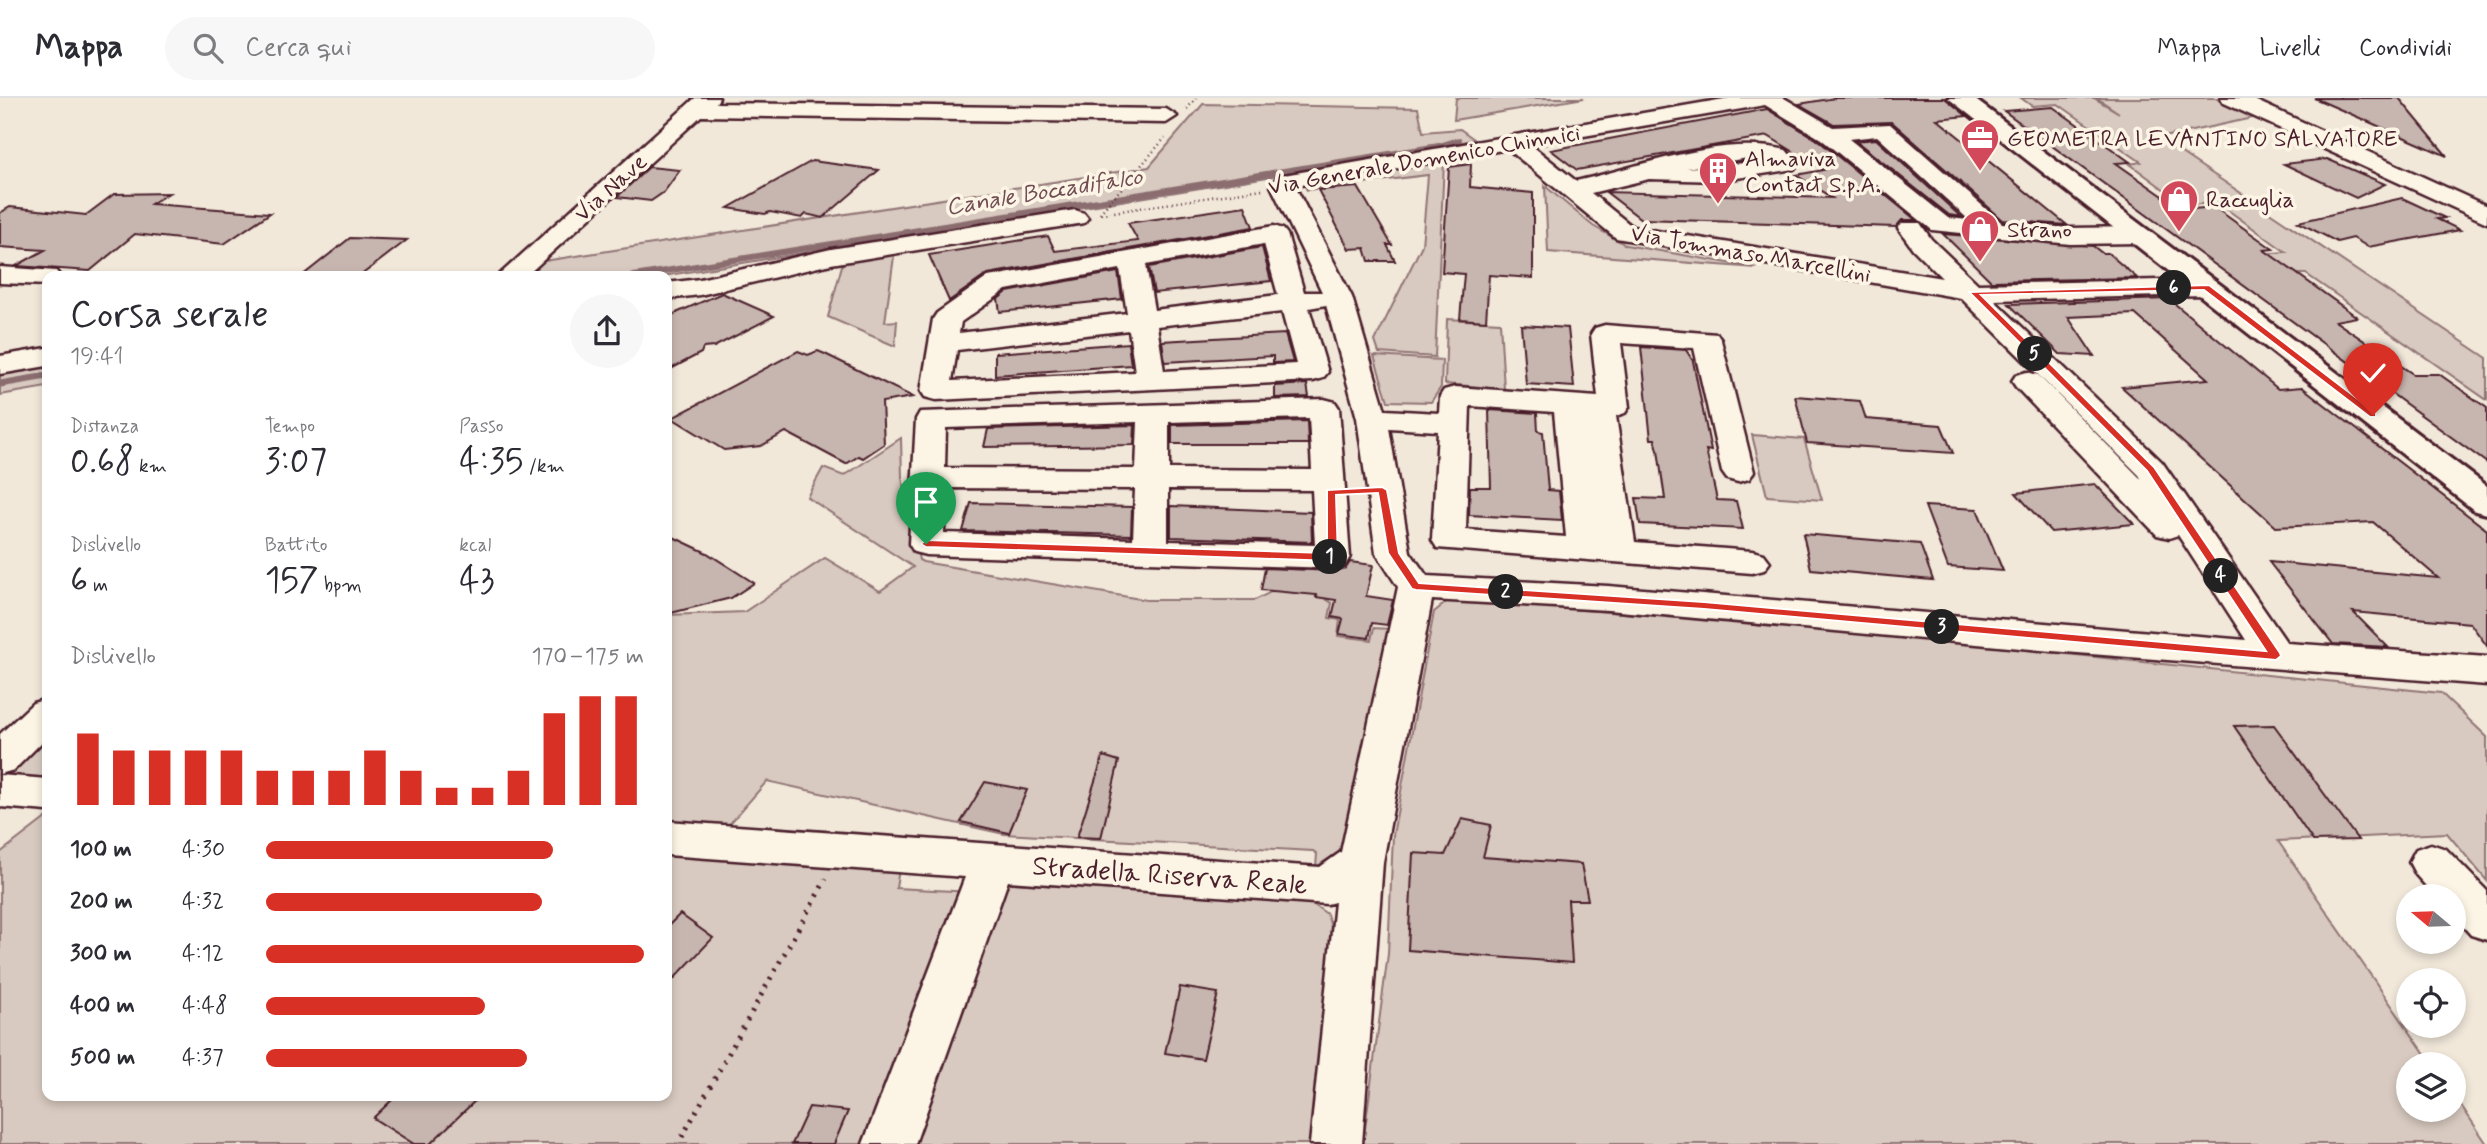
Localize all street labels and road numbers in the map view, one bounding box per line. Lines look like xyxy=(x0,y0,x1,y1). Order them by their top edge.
street label: Via Generale Domenico Chinnici xyxy=(1266,119,1583,203)
street label: Via Nave xyxy=(568,148,654,229)
street label: Via Tommaso Marcellini xyxy=(1628,219,1873,291)
street label: Stradella Riserva Reale xyxy=(1031,848,1309,905)

